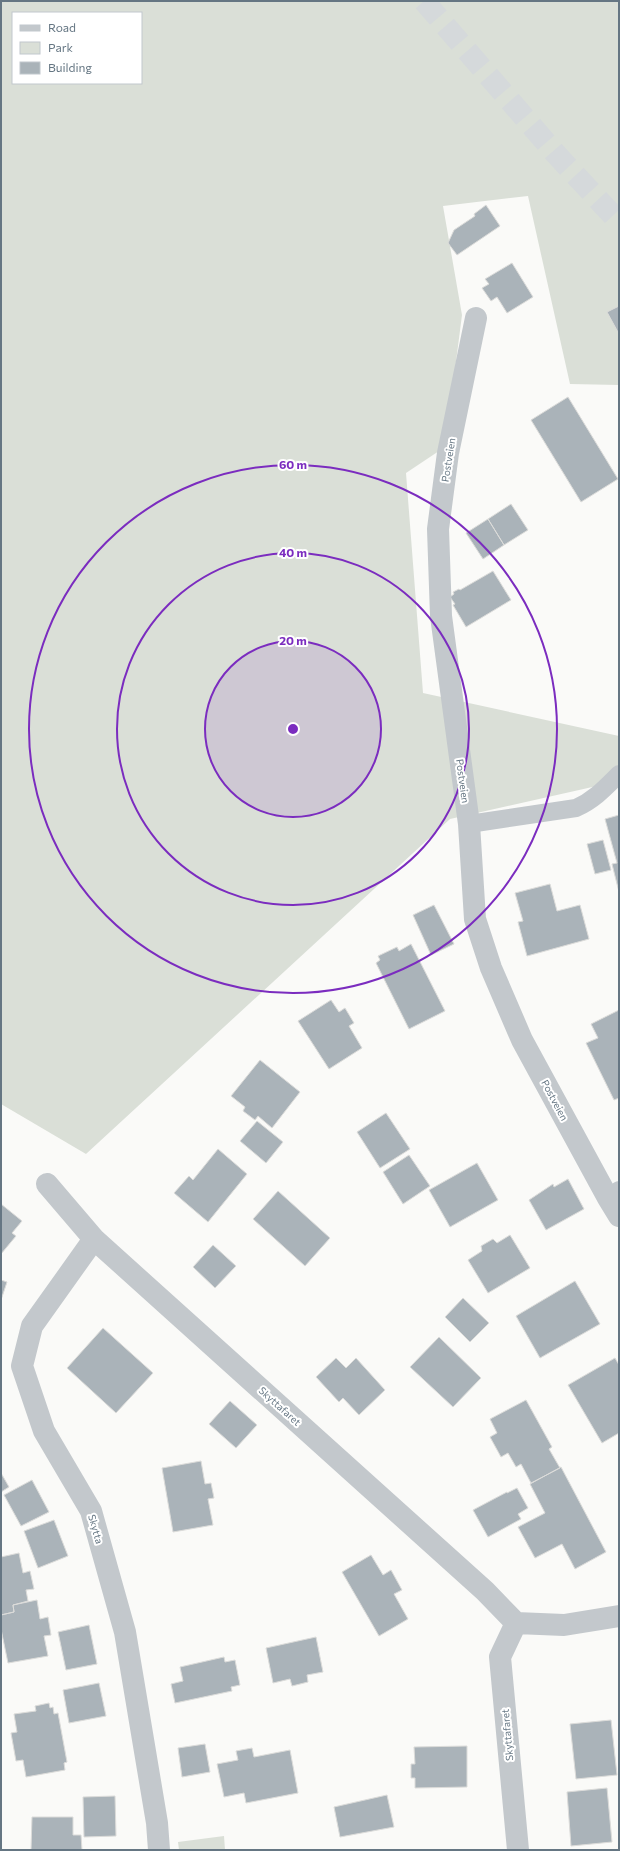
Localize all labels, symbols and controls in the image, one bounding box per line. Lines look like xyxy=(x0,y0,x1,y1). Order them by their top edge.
legend xyxy=(12,12,142,84)
text: Road xyxy=(48,20,76,34)
text: Park xyxy=(48,40,74,54)
text: Building xyxy=(48,60,92,74)
street label: Postveien xyxy=(439,437,457,483)
text: 60 m xyxy=(279,457,307,471)
text: 40 m xyxy=(279,545,307,559)
text: 20 m xyxy=(279,633,307,647)
centre of rings xyxy=(286,722,300,736)
street label: Postveien xyxy=(454,758,472,804)
street label: Postveien xyxy=(539,1078,571,1122)
street label: Skyttafaret xyxy=(257,1384,303,1428)
street label: Skytta xyxy=(86,1513,106,1545)
street label: Skyttafaret xyxy=(499,1709,515,1761)

